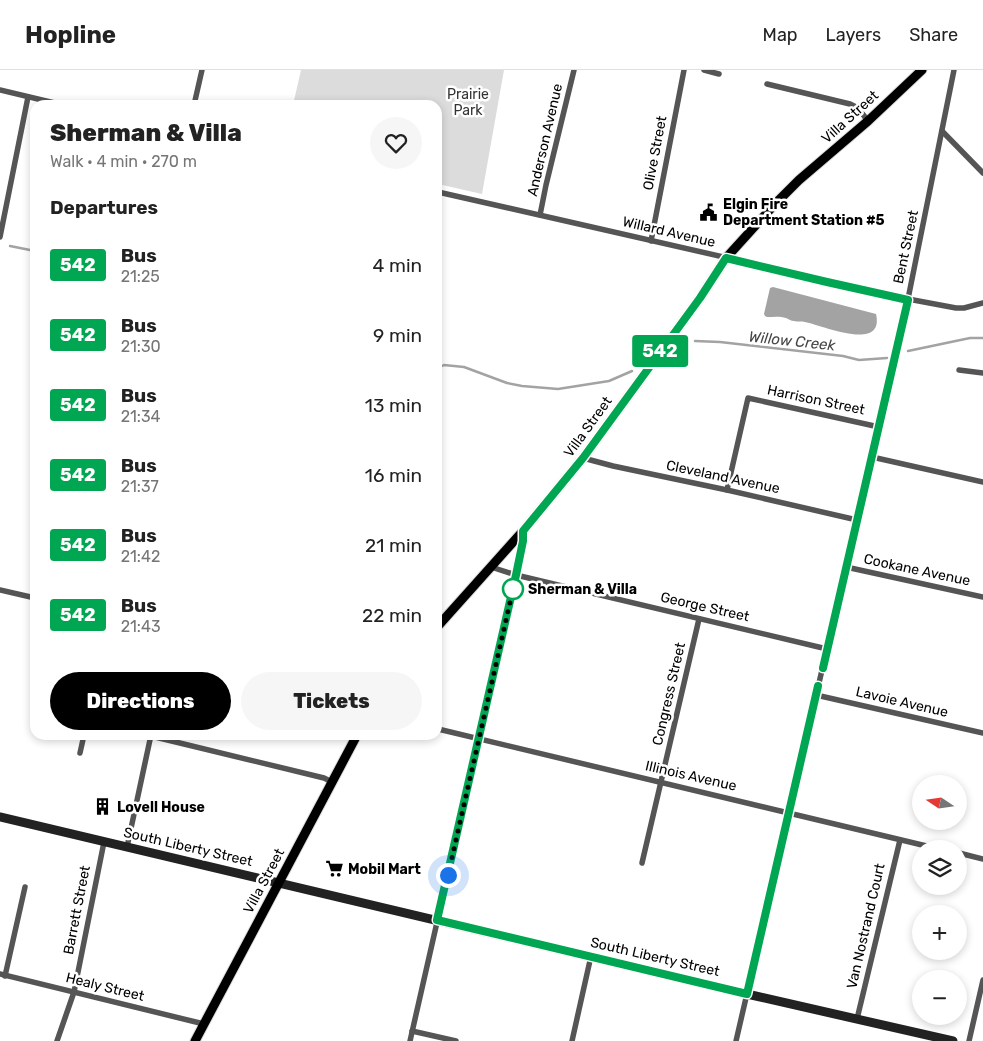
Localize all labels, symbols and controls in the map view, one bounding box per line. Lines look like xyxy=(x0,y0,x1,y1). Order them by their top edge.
text: Hopline xyxy=(25,21,116,49)
text: Map xyxy=(763,24,798,46)
text: Layers xyxy=(826,24,881,46)
text: Share xyxy=(909,24,958,46)
street label: Anderson Avenue xyxy=(524,82,566,198)
park label: Prairie Park xyxy=(447,86,489,119)
street label: Villa Street xyxy=(818,87,882,147)
street label: Olive Street xyxy=(639,114,671,192)
button: heart xyxy=(370,117,422,169)
text: Sherman & Villa xyxy=(50,119,242,147)
text: Walk · 4 min · 270 m xyxy=(50,152,197,171)
text: Departures xyxy=(50,196,158,219)
place label: Elgin Fire Department Station #5 xyxy=(723,196,885,229)
public building icon: Elgin Fire Department Station #5 xyxy=(699,202,719,222)
street label: Bent Street xyxy=(890,208,922,285)
street label: Willard Avenue xyxy=(621,213,717,251)
text: Bus xyxy=(121,244,157,267)
text: 542 xyxy=(60,254,96,276)
text: 4 min xyxy=(373,254,422,277)
text: 21:25 xyxy=(121,267,160,286)
text: Bus xyxy=(121,314,157,337)
text: 542 xyxy=(60,324,96,346)
text: 9 min xyxy=(373,324,422,347)
water label: Willow Creek xyxy=(748,328,836,355)
line badge: 542 xyxy=(631,335,689,367)
text: 21:30 xyxy=(121,337,161,356)
text: 542 xyxy=(642,340,678,362)
street label: Harrison Street xyxy=(766,381,867,419)
text: Bus xyxy=(121,384,157,407)
street label: Villa Street xyxy=(560,393,616,461)
text: 542 xyxy=(60,394,96,416)
text: 13 min xyxy=(365,394,422,417)
text: 21:34 xyxy=(121,407,161,426)
text: Bus xyxy=(121,454,157,477)
street label: Cleveland Avenue xyxy=(665,457,781,497)
text: 542 xyxy=(60,464,96,486)
text: 16 min xyxy=(365,464,422,487)
text: 21:37 xyxy=(121,477,159,496)
text: Bus xyxy=(121,524,157,547)
text: 542 xyxy=(60,534,96,556)
text: 21 min xyxy=(365,534,422,557)
text: 21:42 xyxy=(121,547,160,566)
street label: Cookane Avenue xyxy=(862,550,972,590)
marker: Sherman & Villa xyxy=(502,578,524,600)
place label: Sherman & Villa xyxy=(528,581,637,598)
street label: George Street xyxy=(659,589,752,626)
text: Bus xyxy=(121,594,157,617)
text: 542 xyxy=(60,604,96,626)
text: 22 min xyxy=(362,604,422,627)
text: 21:43 xyxy=(121,617,161,636)
street label: Congress Street xyxy=(649,640,689,747)
button: Directions xyxy=(50,672,231,730)
button: Tickets xyxy=(241,672,422,730)
street label: Lavoie Avenue xyxy=(854,683,950,721)
street label: Illinois Avenue xyxy=(644,757,738,795)
north arrow xyxy=(912,775,968,830)
map controls xyxy=(912,775,967,1025)
building icon: Lovell House xyxy=(93,797,113,817)
place label: Lovell House xyxy=(117,799,205,816)
street label: South Liberty Street xyxy=(122,824,255,870)
button: layers xyxy=(912,840,967,895)
street label: Villa Street xyxy=(240,845,288,916)
supermarket icon: Mobil Mart xyxy=(324,859,344,879)
place label: Mobil Mart xyxy=(348,861,421,878)
street label: Van Nostrand Court xyxy=(843,861,889,990)
your location xyxy=(436,863,461,888)
street label: Barrett Street xyxy=(60,864,94,956)
button: + xyxy=(912,905,967,960)
street label: South Liberty Street xyxy=(589,934,722,980)
street label: Healy Street xyxy=(64,969,146,1005)
button: − xyxy=(912,970,967,1025)

